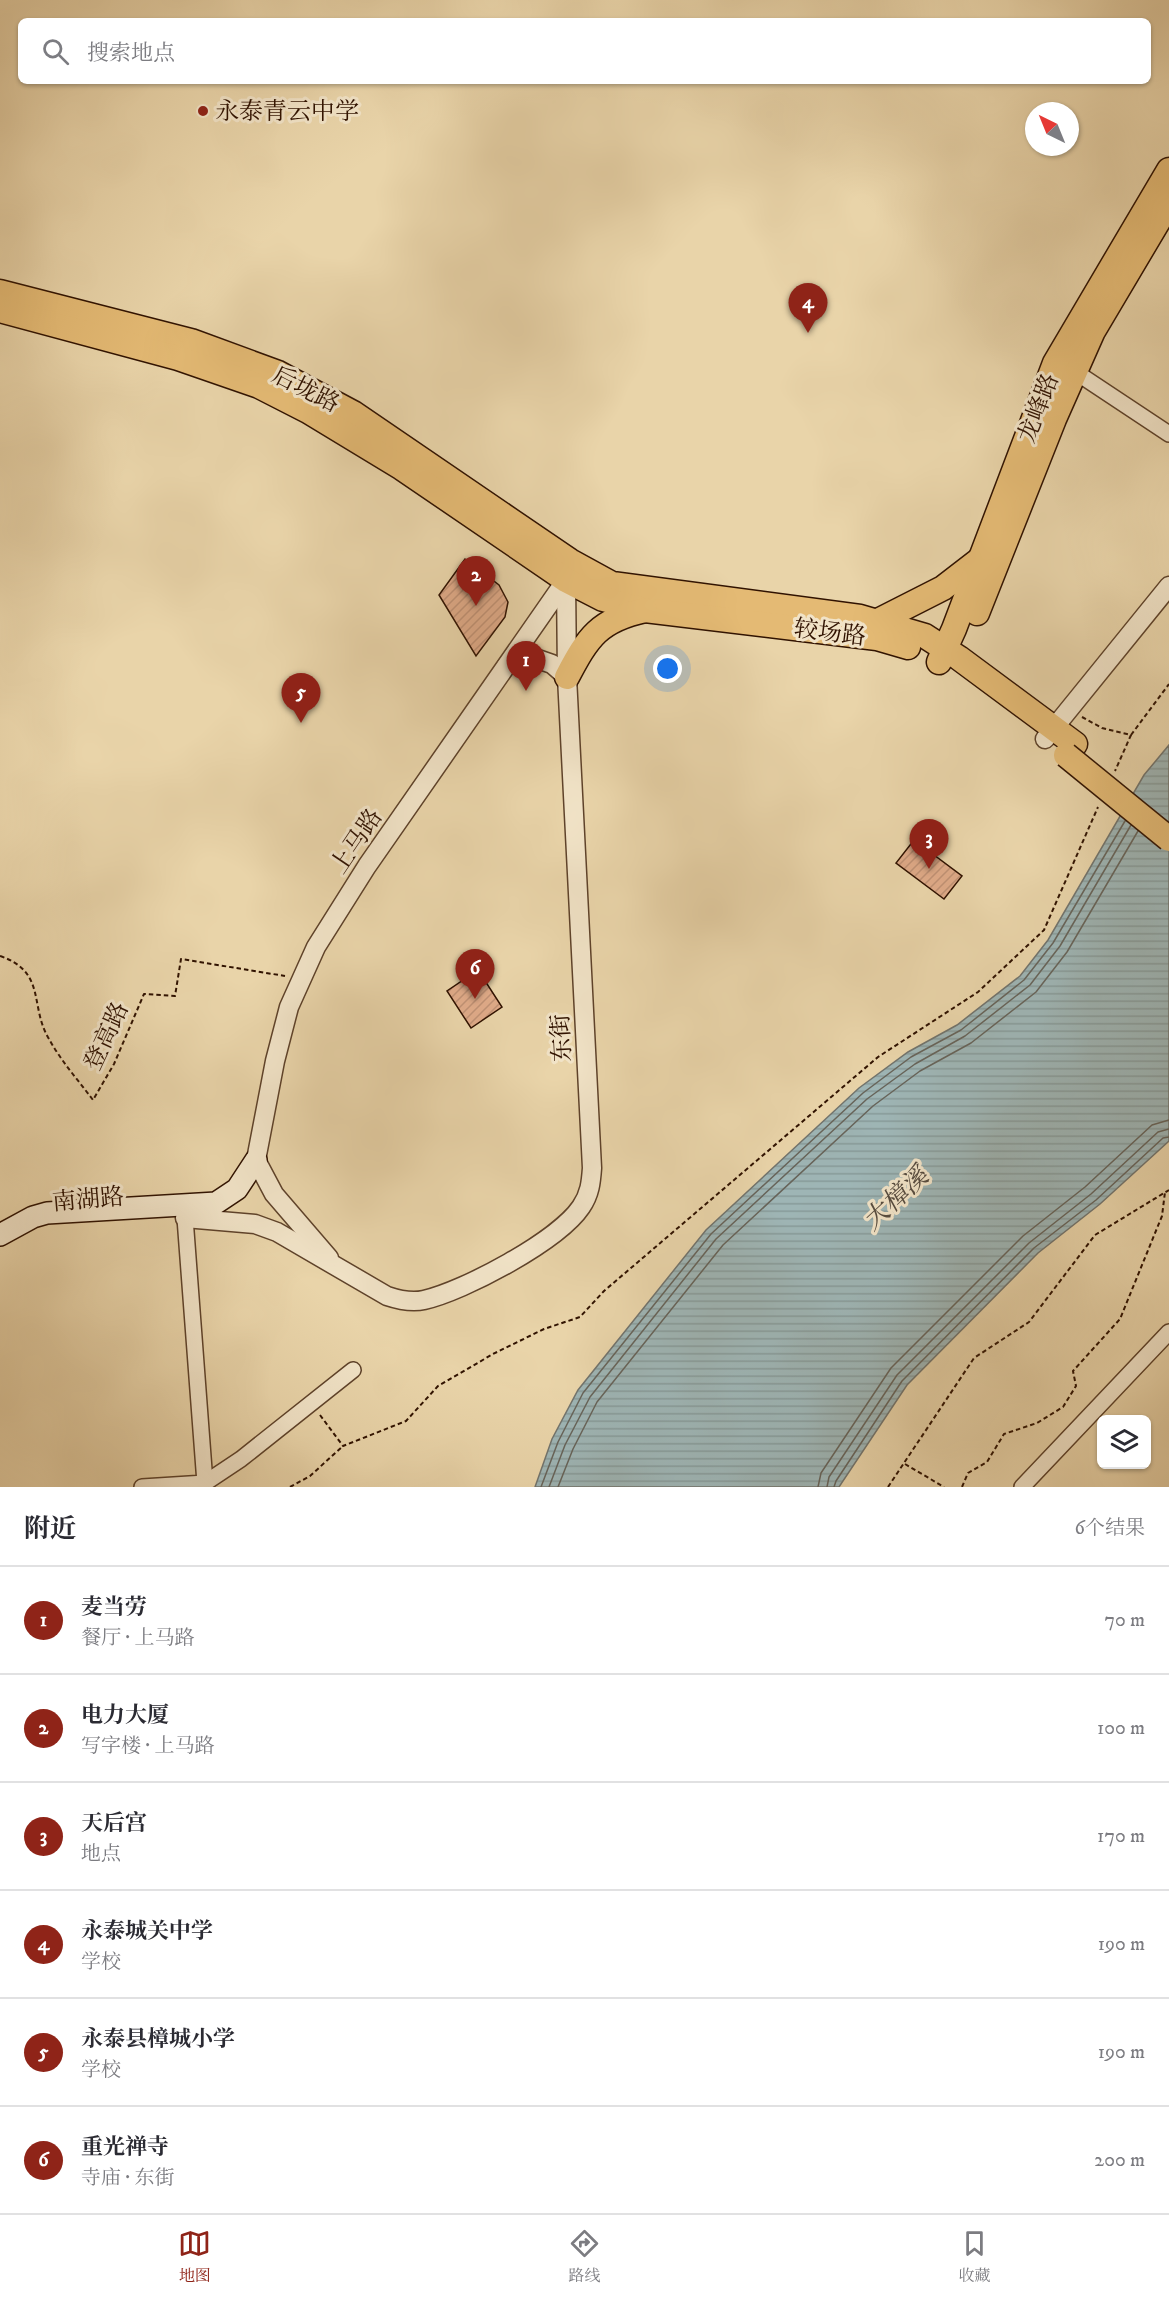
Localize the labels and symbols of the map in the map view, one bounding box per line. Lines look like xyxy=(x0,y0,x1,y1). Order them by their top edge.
place label: 永泰青云中学 xyxy=(215,97,359,127)
north arrow xyxy=(1025,102,1079,156)
marker: 永泰青云中学 xyxy=(196,104,210,118)
pin: 4 xyxy=(788,284,828,333)
street label: 后垅路 xyxy=(267,360,344,420)
street label: 龙峰路 xyxy=(1012,369,1066,447)
pin: 2 xyxy=(456,556,496,606)
street label: 较场路 xyxy=(792,614,867,652)
pin: 1 xyxy=(506,642,546,691)
your location xyxy=(653,654,682,683)
pin: 5 xyxy=(282,674,320,723)
street label: 上马路 xyxy=(324,803,389,880)
pin: 3 xyxy=(910,820,948,869)
pin: 6 xyxy=(456,950,494,999)
street label: 登高路 xyxy=(78,997,136,1075)
street label: 东街 xyxy=(546,1013,578,1063)
water label: 大樟溪 xyxy=(856,1158,938,1238)
street label: 南湖路 xyxy=(51,1182,125,1218)

